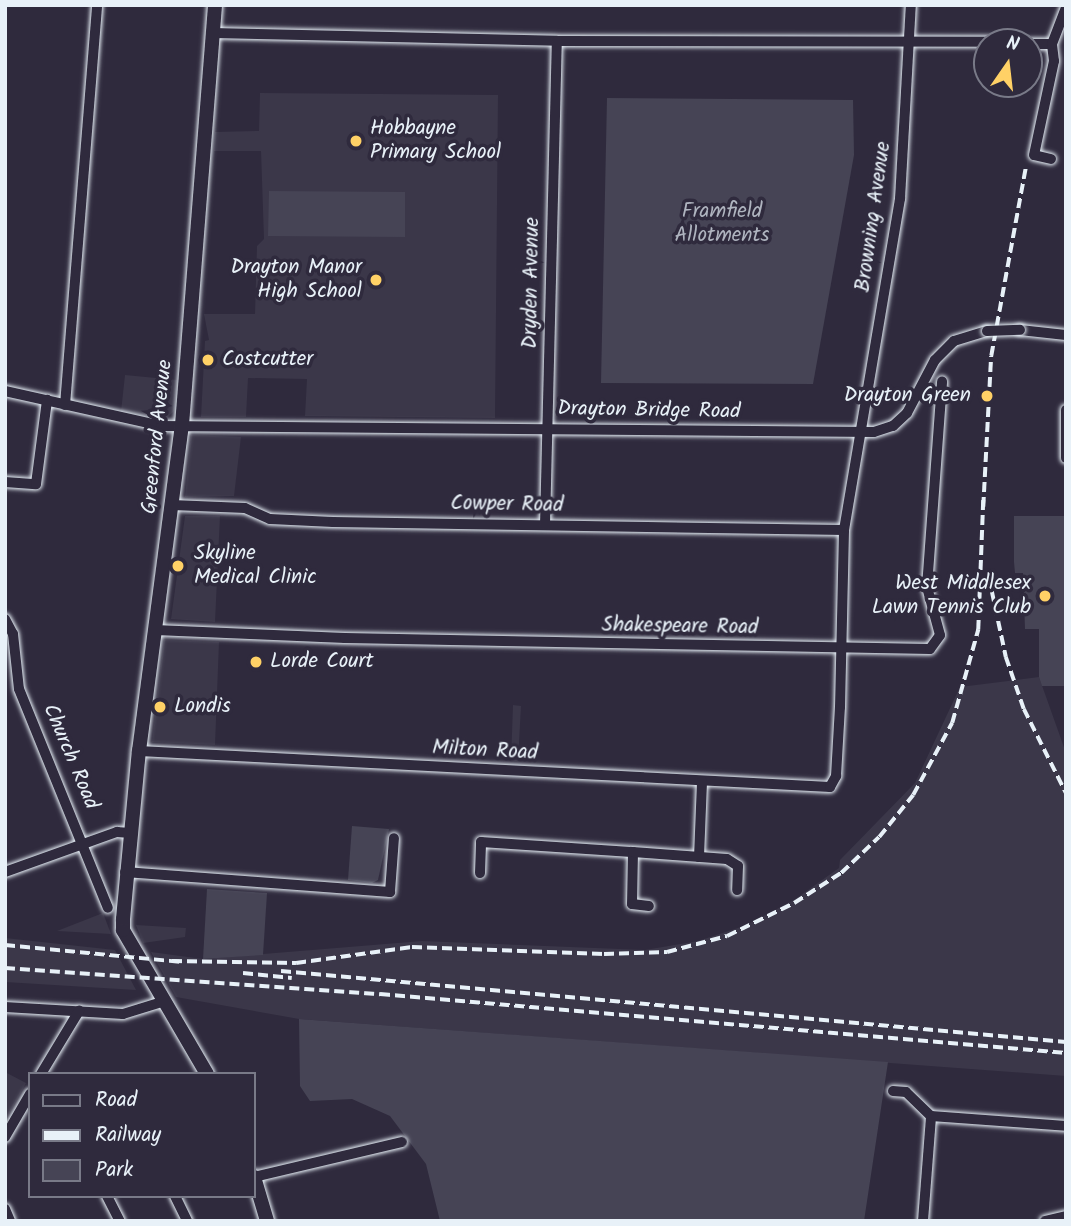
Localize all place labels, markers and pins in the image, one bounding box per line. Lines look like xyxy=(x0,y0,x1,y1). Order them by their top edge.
place label: Hobbayne Primary School xyxy=(370,116,501,166)
marker: Hobbayne Primary School xyxy=(348,133,364,149)
place label: Drayton Manor High School xyxy=(230,255,362,305)
marker: Drayton Manor High School xyxy=(368,272,384,288)
place label: Costcutter xyxy=(222,347,313,373)
marker: Costcutter xyxy=(200,352,216,368)
place label: Drayton Green xyxy=(844,383,971,409)
marker: Drayton Green xyxy=(977,386,997,406)
place label: Skyline Medical Clinic xyxy=(194,541,317,591)
marker: Skyline Medical Clinic xyxy=(168,556,188,576)
place label: West Middlesex Lawn Tennis Club xyxy=(872,571,1031,621)
marker: West Middlesex Lawn Tennis Club xyxy=(1037,588,1053,604)
place label: Lorde Court xyxy=(270,649,374,675)
marker: Lorde Court xyxy=(248,654,264,670)
place label: Londis xyxy=(174,694,231,720)
marker: Londis xyxy=(152,699,168,715)

